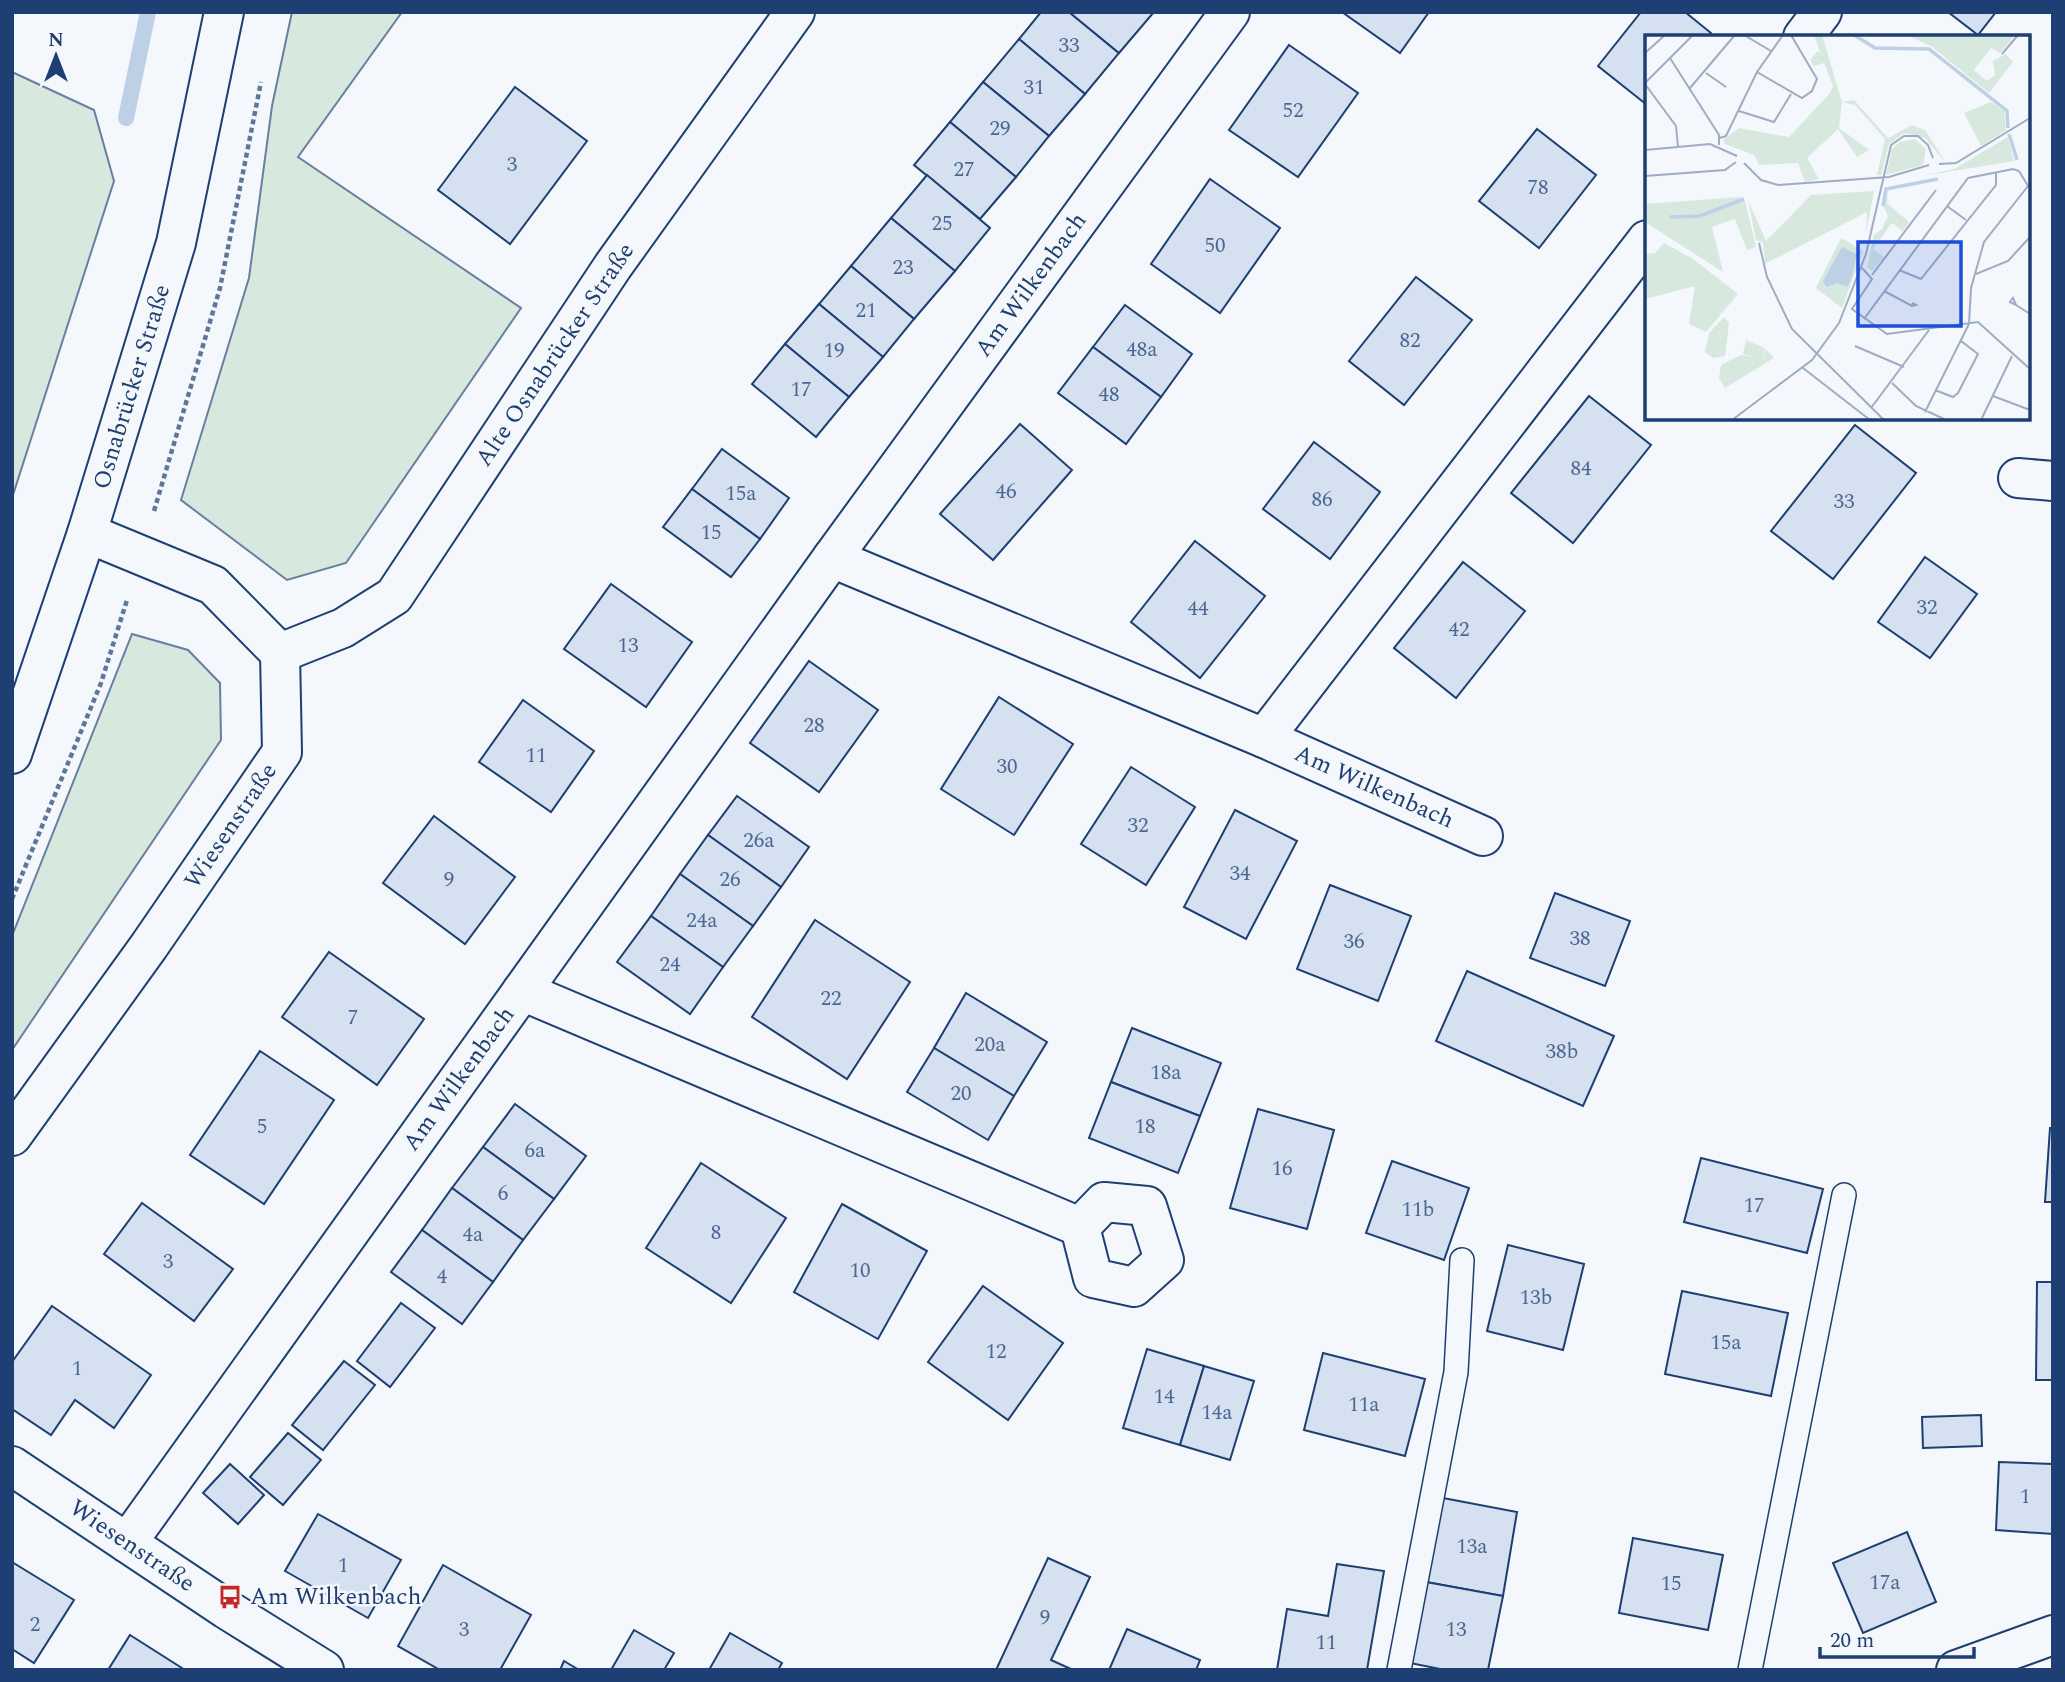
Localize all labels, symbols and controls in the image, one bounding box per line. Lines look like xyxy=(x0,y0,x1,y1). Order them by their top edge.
north arrow xyxy=(21,21,91,91)
text: N xyxy=(48,26,64,55)
house number: 33 xyxy=(1059,30,1080,62)
inset map xyxy=(1645,35,2030,420)
house number: 31 xyxy=(1024,72,1045,104)
house number: 52 xyxy=(1283,95,1304,127)
house number: 29 xyxy=(990,113,1011,145)
house number: 3 xyxy=(507,149,518,181)
house number: 27 xyxy=(954,154,975,186)
house number: 78 xyxy=(1528,172,1549,204)
street label: Am Wilkenbach xyxy=(966,205,1096,365)
house number: 25 xyxy=(932,208,953,240)
house number: 50 xyxy=(1205,230,1226,262)
street label: Alte Osnabrücker Straße xyxy=(466,236,644,474)
house number: 23 xyxy=(893,252,914,284)
street label: Osnabrücker Straße xyxy=(84,280,180,494)
house number: 21 xyxy=(856,295,877,327)
house number: 82 xyxy=(1400,325,1421,357)
house number: 48a xyxy=(1126,334,1158,366)
house number: 19 xyxy=(824,335,845,367)
house number: 17 xyxy=(791,374,812,406)
house number: 48 xyxy=(1099,379,1120,411)
house number: 84 xyxy=(1571,453,1592,485)
house number: 46 xyxy=(996,476,1017,508)
house number: 15a xyxy=(725,478,757,510)
house number: 86 xyxy=(1312,484,1333,516)
house number: 33 xyxy=(1834,486,1855,518)
house number: 15 xyxy=(701,517,722,549)
house number: 32 xyxy=(1917,592,1938,624)
house number: 44 xyxy=(1188,593,1209,625)
house number: 42 xyxy=(1449,614,1470,646)
house number: 13 xyxy=(618,630,639,662)
house number: 28 xyxy=(804,710,825,742)
street label: Am Wilkenbach xyxy=(1288,736,1460,838)
house number: 11 xyxy=(526,740,547,772)
house number: 30 xyxy=(997,751,1018,783)
street label: Wiesenstraße xyxy=(176,756,286,896)
house number: 32 xyxy=(1128,810,1149,842)
house number: 26a xyxy=(743,825,775,857)
house number: 34 xyxy=(1230,858,1251,890)
house number: 9 xyxy=(444,864,454,896)
house number: 26 xyxy=(720,864,741,896)
house number: 24a xyxy=(686,905,718,937)
house number: 38 xyxy=(1570,923,1591,955)
house number: 36 xyxy=(1344,926,1365,958)
house number: 24 xyxy=(660,949,681,981)
house number: 22 xyxy=(821,983,842,1015)
street label: Am Wilkenbach xyxy=(394,999,524,1159)
house number: 7 xyxy=(348,1002,358,1034)
house number: 20a xyxy=(974,1029,1006,1061)
house number: 38b xyxy=(1546,1036,1578,1068)
house number: 18a xyxy=(1150,1057,1182,1089)
house number: 20 xyxy=(951,1078,972,1110)
house number: 5 xyxy=(257,1111,267,1143)
house number: 18 xyxy=(1135,1111,1156,1143)
house number: 6a xyxy=(525,1135,546,1167)
house number: 16 xyxy=(1272,1153,1293,1185)
house number: 6 xyxy=(498,1178,508,1210)
house number: 17 xyxy=(1744,1190,1765,1222)
house number: 11b xyxy=(1402,1194,1434,1226)
house number: 8 xyxy=(711,1217,721,1249)
house number: 4a xyxy=(463,1219,484,1251)
house number: 3 xyxy=(163,1246,174,1278)
house number: 10 xyxy=(850,1255,871,1287)
house number: 4 xyxy=(437,1261,448,1293)
house number: 13b xyxy=(1520,1282,1552,1314)
house number: 15a xyxy=(1710,1327,1742,1359)
house number: 12 xyxy=(986,1336,1007,1368)
house number: 1 xyxy=(72,1353,82,1385)
house number: 14 xyxy=(1154,1381,1175,1413)
house number: 11a xyxy=(1348,1389,1380,1421)
house number: 14a xyxy=(1201,1397,1233,1429)
house number: 1 xyxy=(2020,1481,2030,1513)
street label: Wiesenstraße xyxy=(62,1491,202,1601)
house number: 13a xyxy=(1456,1531,1488,1563)
house number: 1 xyxy=(338,1550,348,1582)
house number: 17a xyxy=(1869,1567,1901,1599)
house number: 15 xyxy=(1661,1568,1682,1600)
place label: Am Wilkenbach xyxy=(250,1579,422,1615)
bus stop icon: Am Wilkenbach xyxy=(216,1583,244,1611)
house number: 9 xyxy=(1040,1602,1050,1634)
house number: 2 xyxy=(30,1609,40,1641)
house number: 3 xyxy=(459,1614,470,1646)
house number: 13 xyxy=(1446,1614,1467,1646)
scale bar xyxy=(1820,1616,1974,1660)
text: 20 m xyxy=(1830,1625,1874,1657)
house number: 11 xyxy=(1316,1627,1337,1659)

